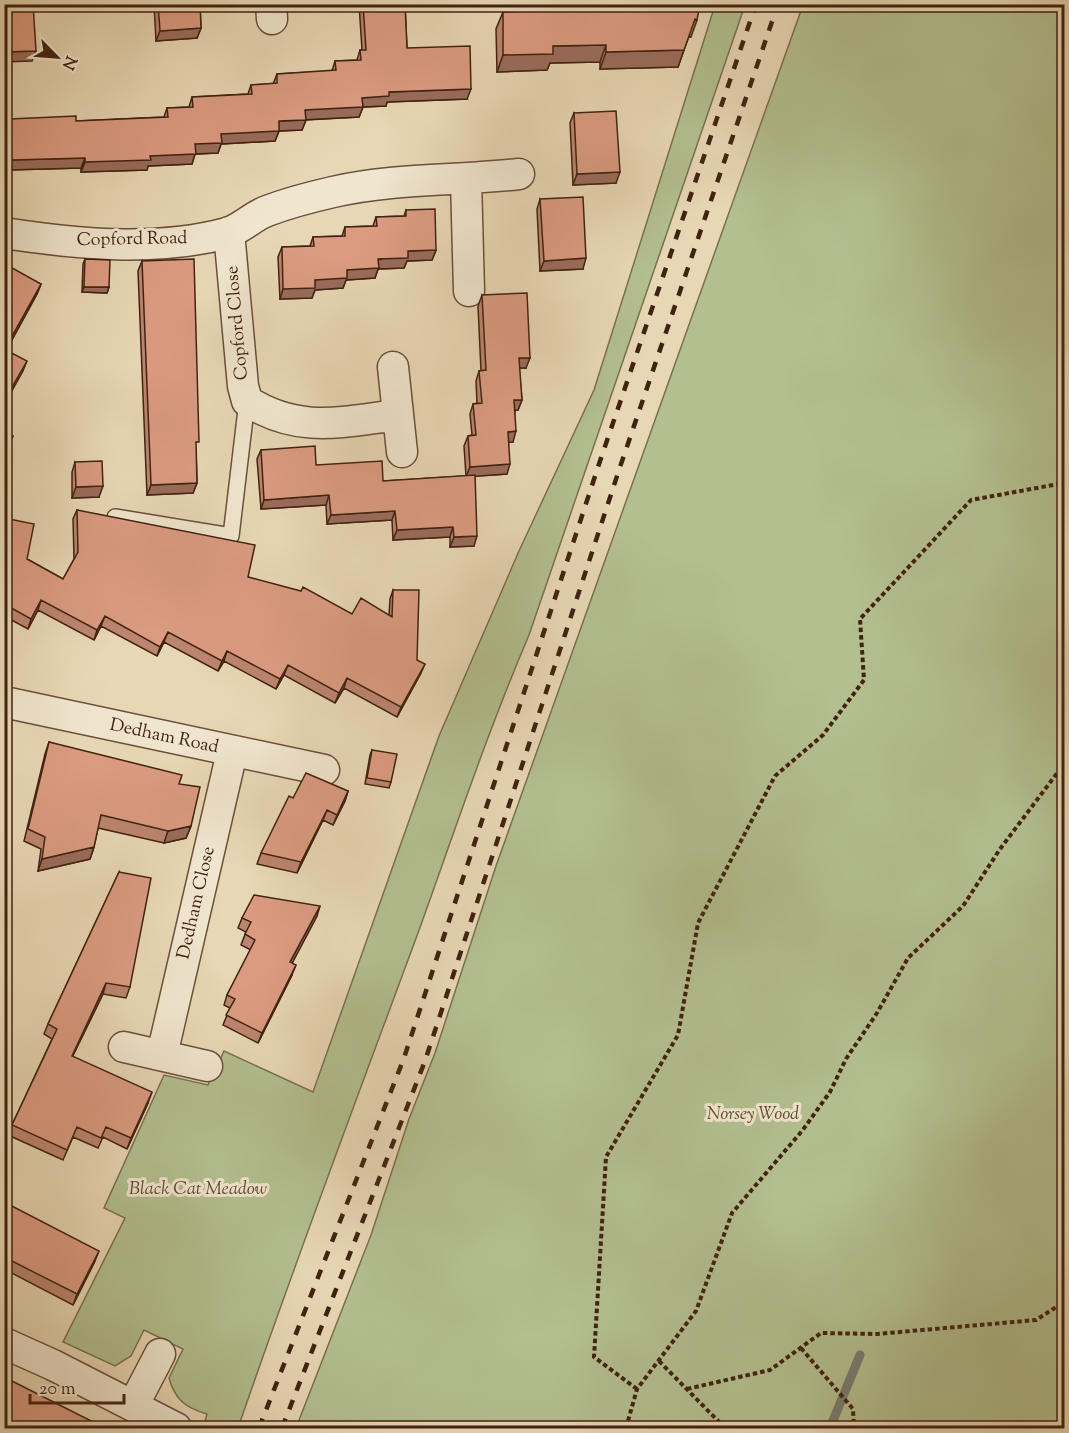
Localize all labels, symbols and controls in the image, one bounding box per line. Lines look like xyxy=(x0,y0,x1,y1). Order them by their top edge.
north arrow xyxy=(27,27,87,87)
text: N xyxy=(55,52,81,73)
street label: Copford Road xyxy=(76,226,188,254)
street label: Copford Close xyxy=(220,265,256,381)
street label: Dedham Road xyxy=(107,713,221,761)
street label: Dedham Close xyxy=(171,844,223,962)
park label: Norsey Wood xyxy=(707,1102,799,1128)
park label: Black Cat Meadow xyxy=(129,1177,267,1203)
scale bar xyxy=(30,1367,124,1405)
text: 20 m xyxy=(39,1377,76,1403)

